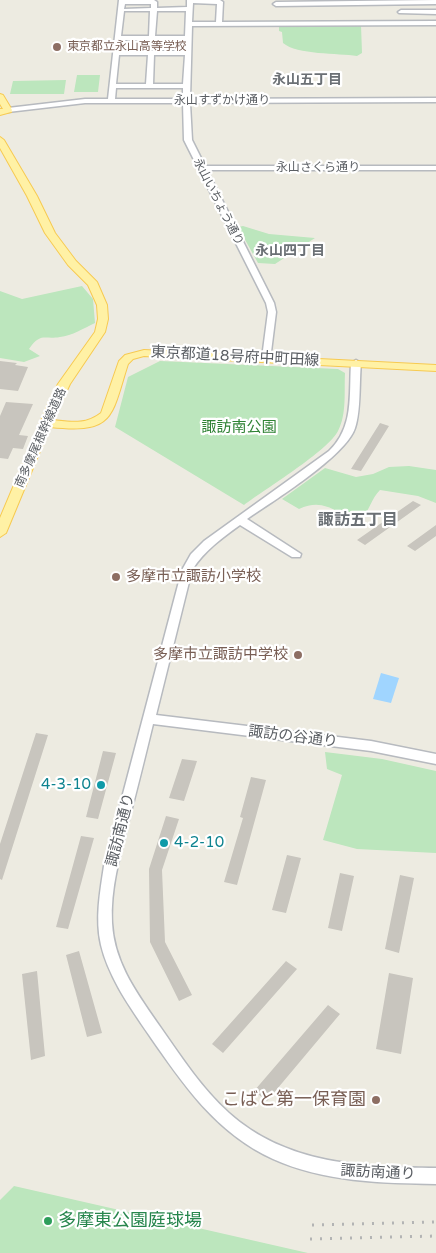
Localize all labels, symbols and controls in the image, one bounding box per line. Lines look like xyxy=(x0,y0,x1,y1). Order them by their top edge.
place label: 東京都立永山高等学校 xyxy=(67,40,187,54)
marker: 東京都立永山高等学校 xyxy=(51,41,63,53)
district label: 永山五丁目 xyxy=(272,72,342,88)
street label: 永山すずかけ通り xyxy=(174,94,270,108)
street label: 永山いちょう通り xyxy=(190,156,246,248)
street label: 永山さくら通り xyxy=(276,161,360,175)
district label: 永山四丁目 xyxy=(255,243,325,259)
street label: 東京都道18号府中町田線 xyxy=(150,344,320,370)
street label: 南多摩尾根幹線道路 xyxy=(12,386,70,490)
park label: 諏訪南公園 xyxy=(202,419,276,437)
district label: 諏訪五丁目 xyxy=(318,511,398,531)
place label: 多摩市立諏訪小学校 xyxy=(126,568,261,586)
marker: 多摩市立諏訪小学校 xyxy=(110,571,122,583)
place label: 多摩市立諏訪中学校 xyxy=(153,646,288,664)
marker: 多摩市立諏訪中学校 xyxy=(292,649,304,661)
street label: 諏訪の谷通り xyxy=(247,723,339,751)
place label: 4-3-10 xyxy=(41,776,91,794)
marker: 4-3-10 xyxy=(95,779,107,791)
street label: 諏訪南通り xyxy=(103,791,139,869)
place label: 4-2-10 xyxy=(174,834,224,852)
marker: 4-2-10 xyxy=(158,837,170,849)
place label: こばと第一保育園 xyxy=(222,1089,366,1111)
marker: こばと第一保育園 xyxy=(370,1094,382,1106)
street label: 諏訪南通り xyxy=(340,1162,416,1184)
place label: 多摩東公園庭球場 xyxy=(58,1210,202,1232)
marker: 多摩東公園庭球場 xyxy=(42,1215,54,1227)

